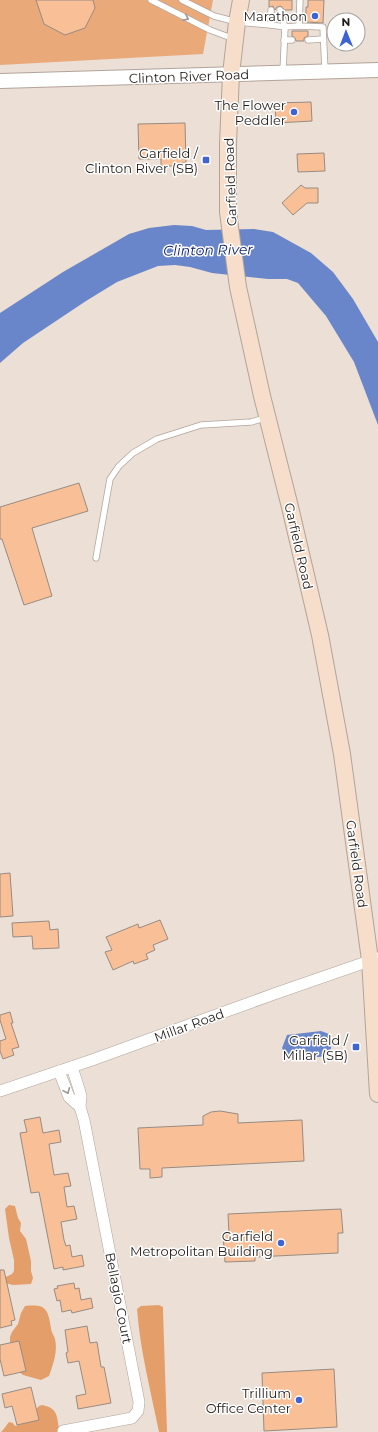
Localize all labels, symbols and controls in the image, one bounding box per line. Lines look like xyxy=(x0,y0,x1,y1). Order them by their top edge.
place label: Marathon xyxy=(244,8,307,24)
marker: Marathon xyxy=(310,11,320,21)
north arrow xyxy=(326,12,366,52)
one-way arrow xyxy=(182,13,189,20)
text: N xyxy=(341,15,350,29)
street label: Clinton River Road xyxy=(128,66,250,86)
place label: The Flower Peddler xyxy=(215,97,286,128)
marker: The Flower Peddler xyxy=(289,107,299,117)
street label: Garfield Road xyxy=(220,137,240,227)
place label: Garfield / Clinton River (SB) xyxy=(85,145,199,176)
marker: Garfield / Clinton River (SB) xyxy=(201,155,211,165)
water label: Clinton River xyxy=(163,240,253,260)
street label: Garfield Road xyxy=(281,501,317,591)
street label: Garfield Road xyxy=(343,819,371,909)
street label: Millar Road xyxy=(152,1005,226,1045)
place label: Garfield / Millar (SB) xyxy=(282,1032,349,1063)
marker: Garfield / Millar (SB) xyxy=(351,1042,361,1052)
one-way arrow xyxy=(62,1087,70,1094)
place label: Garfield Metropolitan Building xyxy=(130,1228,273,1259)
marker: Garfield Metropolitan Building xyxy=(276,1238,286,1248)
street label: Bellagio Court xyxy=(102,1251,136,1345)
place label: Trillium Office Center xyxy=(206,1385,291,1416)
marker: Trillium Office Center xyxy=(294,1395,304,1405)

